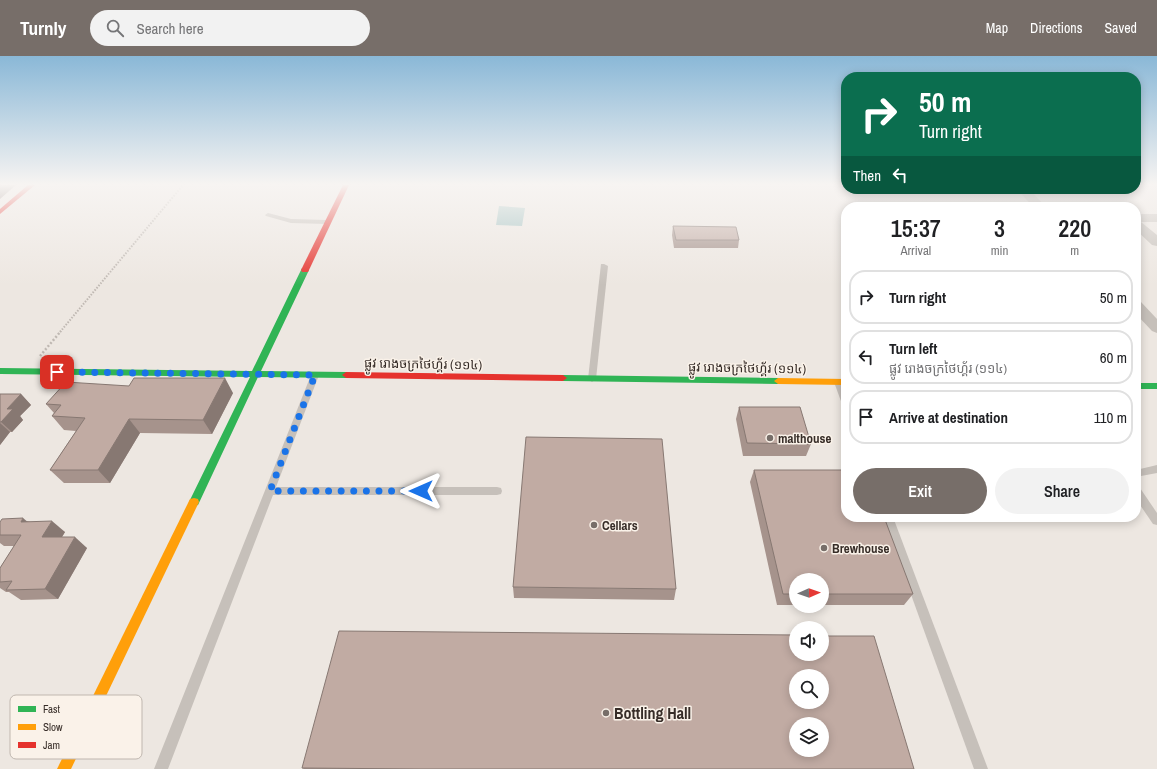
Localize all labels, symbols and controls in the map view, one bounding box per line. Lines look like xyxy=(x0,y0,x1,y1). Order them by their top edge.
search box xyxy=(90,10,370,46)
text: Turnly xyxy=(20,15,66,41)
icon: search xyxy=(104,17,126,39)
text: Search here xyxy=(136,18,204,39)
text: Map xyxy=(986,19,1008,37)
text: Directions xyxy=(1030,19,1082,37)
text: Saved xyxy=(1104,19,1137,37)
text: 50 m xyxy=(919,83,971,121)
icon: right xyxy=(853,88,905,140)
text: Turn right xyxy=(919,119,982,144)
icon: left xyxy=(889,164,911,186)
text: Then xyxy=(853,165,881,186)
text: 15:37 xyxy=(891,212,941,244)
text: 3 xyxy=(994,212,1005,244)
text: 220 xyxy=(1058,212,1091,244)
text: Arrival xyxy=(900,242,931,259)
text: min xyxy=(991,242,1008,259)
text: m xyxy=(1070,242,1079,259)
icon: right xyxy=(855,286,877,308)
text: Turn right xyxy=(889,287,946,308)
text: 50 m xyxy=(1100,287,1127,308)
text: Turn left xyxy=(889,338,937,359)
icon: left xyxy=(855,346,877,368)
text: 60 m xyxy=(1100,347,1127,368)
street label: ផ្លូវ រោងចក្រថៃហ្គ័រ (១១៤) xyxy=(364,354,483,376)
pin xyxy=(40,355,74,389)
street label: ផ្លូវ រោងចក្រថៃហ្គ័រ (១១៤) xyxy=(688,358,807,380)
text: ផ្លូវ រោងចក្រថៃហ្គ័រ (១១៤) xyxy=(889,360,1007,377)
icon: arrive xyxy=(46,361,68,383)
icon: arrive xyxy=(855,406,877,428)
text: Arrive at destination xyxy=(889,407,1008,428)
text: 110 m xyxy=(1094,407,1127,428)
place label: malthouse xyxy=(778,430,831,447)
marker: malthouse xyxy=(765,433,775,443)
button: Exit xyxy=(853,468,987,514)
button: Share xyxy=(995,468,1129,514)
position arrow xyxy=(400,470,442,512)
place label: Cellars xyxy=(602,517,638,534)
marker: Cellars xyxy=(589,520,599,530)
place label: Brewhouse xyxy=(832,540,890,557)
marker: Brewhouse xyxy=(819,543,829,553)
north arrow xyxy=(789,573,829,613)
map controls xyxy=(789,573,829,757)
button: sound xyxy=(789,621,829,661)
button: search xyxy=(789,669,829,709)
legend xyxy=(10,695,142,759)
text: Fast xyxy=(43,702,61,716)
place label: Bottling Hall xyxy=(614,702,691,724)
marker: Bottling Hall xyxy=(601,708,611,718)
button: layers xyxy=(789,717,829,757)
text: Slow xyxy=(43,720,63,734)
text: Jam xyxy=(43,738,60,752)

